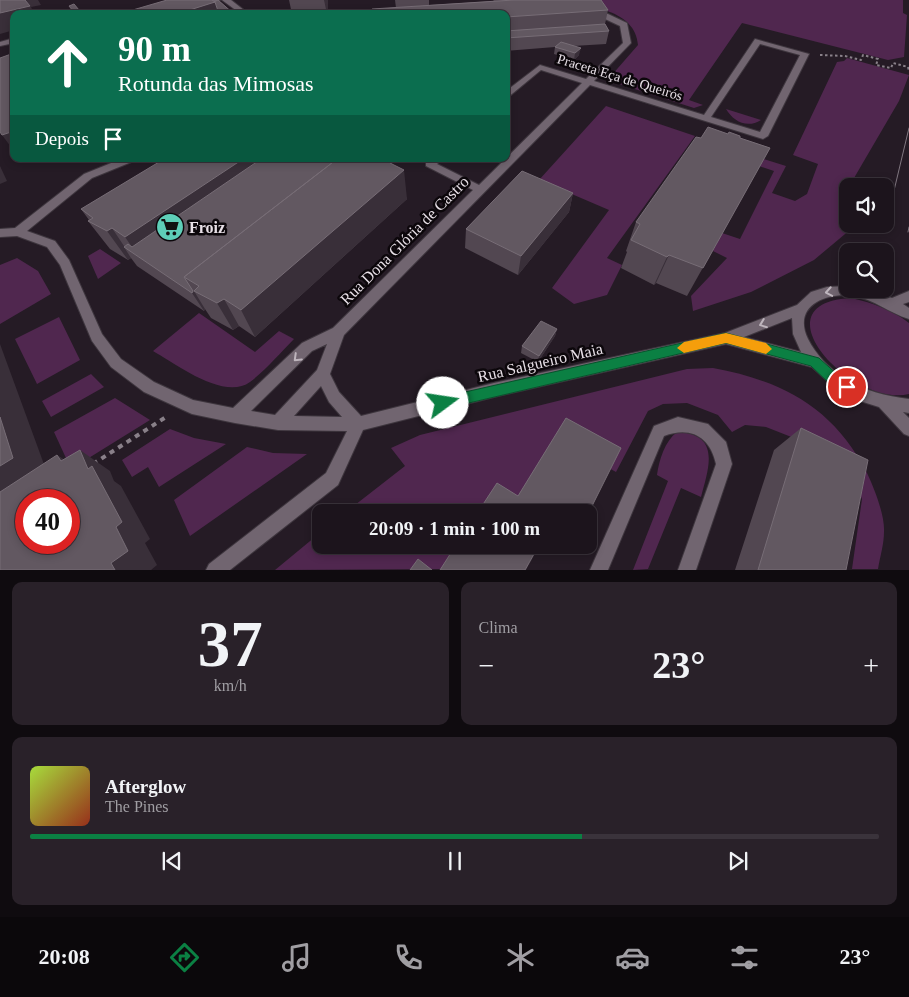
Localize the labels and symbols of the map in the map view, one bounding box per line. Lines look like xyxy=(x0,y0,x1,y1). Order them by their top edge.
street label: Praceta Eça de Queirós xyxy=(555,51,684,104)
street label: Rua Dona Glória de Castro xyxy=(337,173,472,308)
supermarket icon: Froiz xyxy=(155,212,185,242)
place label: Froiz xyxy=(189,219,225,236)
one-way arrow xyxy=(824,287,833,297)
one-way arrow xyxy=(759,318,768,328)
street label: Rua Salgueiro Maia xyxy=(476,340,605,386)
one-way arrow xyxy=(293,352,302,361)
pin xyxy=(826,366,868,408)
position arrow xyxy=(416,376,468,428)
speed limit sign: 40 xyxy=(15,489,80,554)

